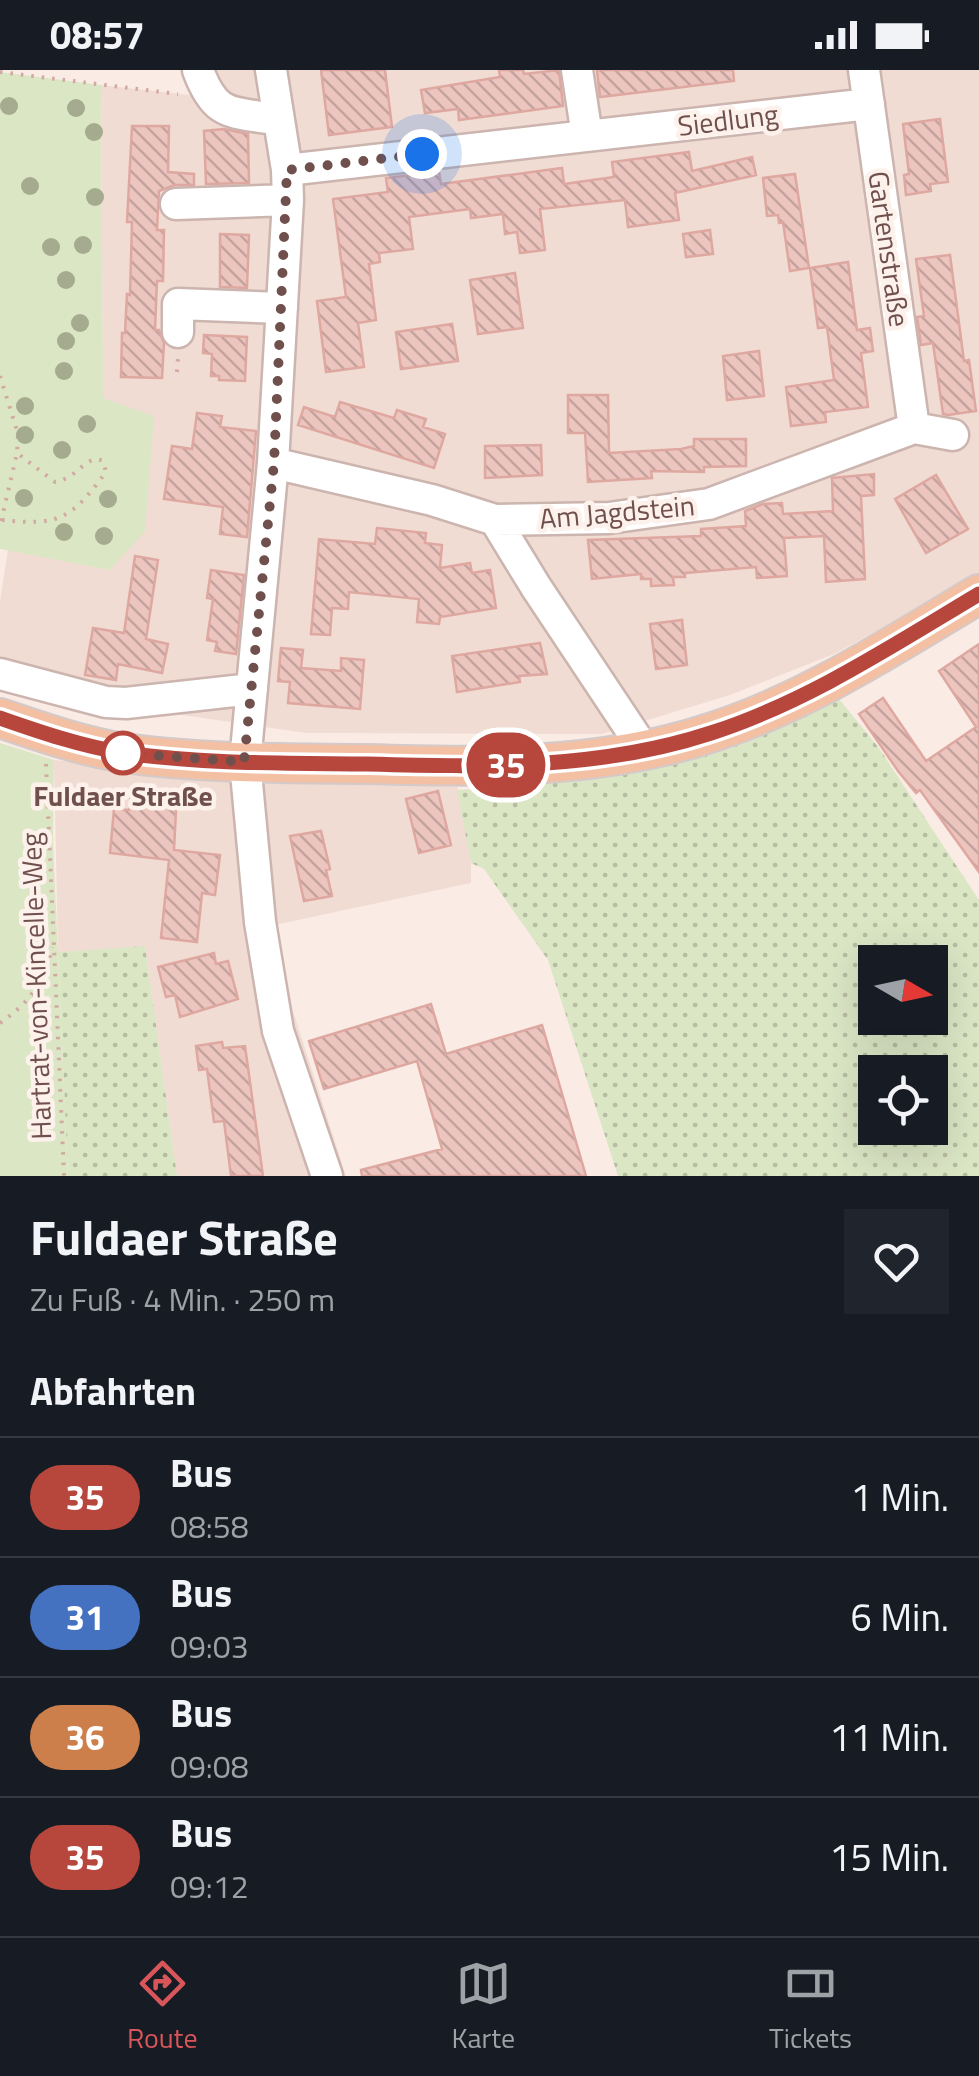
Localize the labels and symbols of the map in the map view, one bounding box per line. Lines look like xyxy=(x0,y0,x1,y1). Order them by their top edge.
street label: Siedlung xyxy=(675,92,781,147)
your location xyxy=(397,129,447,179)
street label: Gartenstraße xyxy=(857,168,922,330)
street label: Am Jagdstein xyxy=(538,483,696,540)
marker: Fuldaer Straße xyxy=(102,732,144,774)
line badge: 35 xyxy=(461,732,551,798)
place label: Fuldaer Straße xyxy=(33,774,213,817)
street label: Hartrat-von-Kincelle-Weg xyxy=(9,832,62,1140)
north arrow xyxy=(858,945,948,1035)

